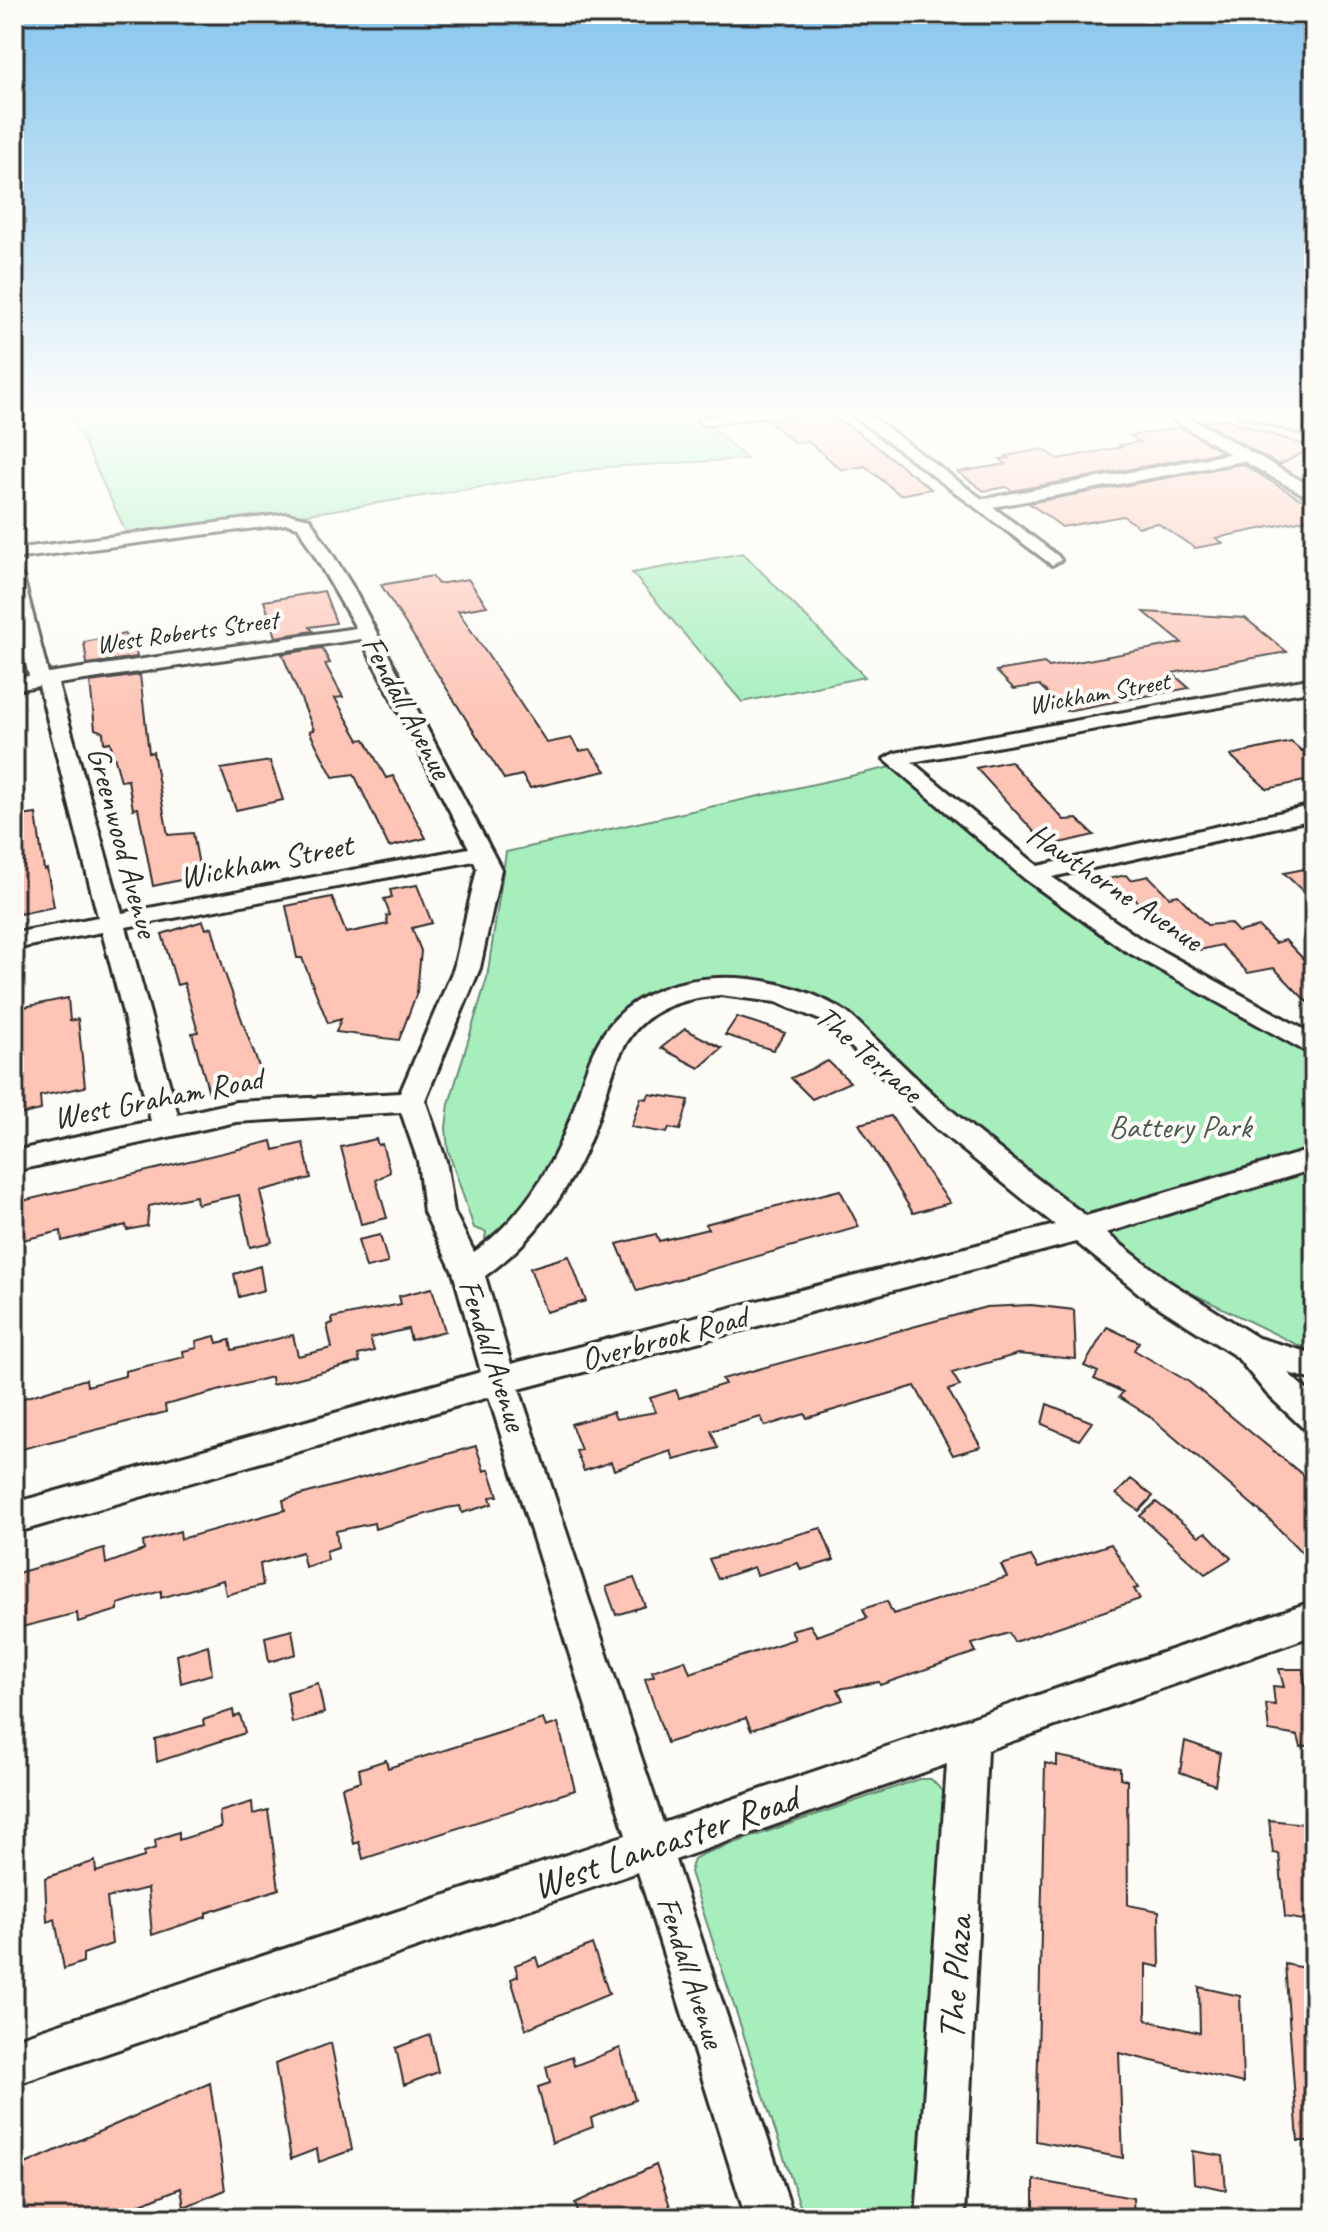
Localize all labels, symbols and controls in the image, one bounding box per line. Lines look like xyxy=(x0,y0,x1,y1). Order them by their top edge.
street label: West Roberts Street xyxy=(94,602,283,661)
street label: Fendall Avenue xyxy=(352,628,463,788)
street label: Wickham Street xyxy=(1026,664,1174,722)
street label: Greenwood Avenue xyxy=(78,742,169,944)
street label: Hawthorne Avenue xyxy=(1020,813,1213,962)
street label: Wickham Street xyxy=(176,824,359,898)
street label: The Terrace xyxy=(807,996,933,1114)
street label: West Graham Road xyxy=(50,1057,270,1138)
park label: Battery Park xyxy=(1109,1106,1253,1147)
street label: Fendall Avenue xyxy=(449,1274,537,1438)
street label: Overbrook Road xyxy=(576,1295,756,1380)
street label: West Lancaster Road xyxy=(526,1773,809,1909)
street label: Fendall Avenue xyxy=(647,1891,735,2055)
street label: The Plaza xyxy=(927,1911,983,2042)

